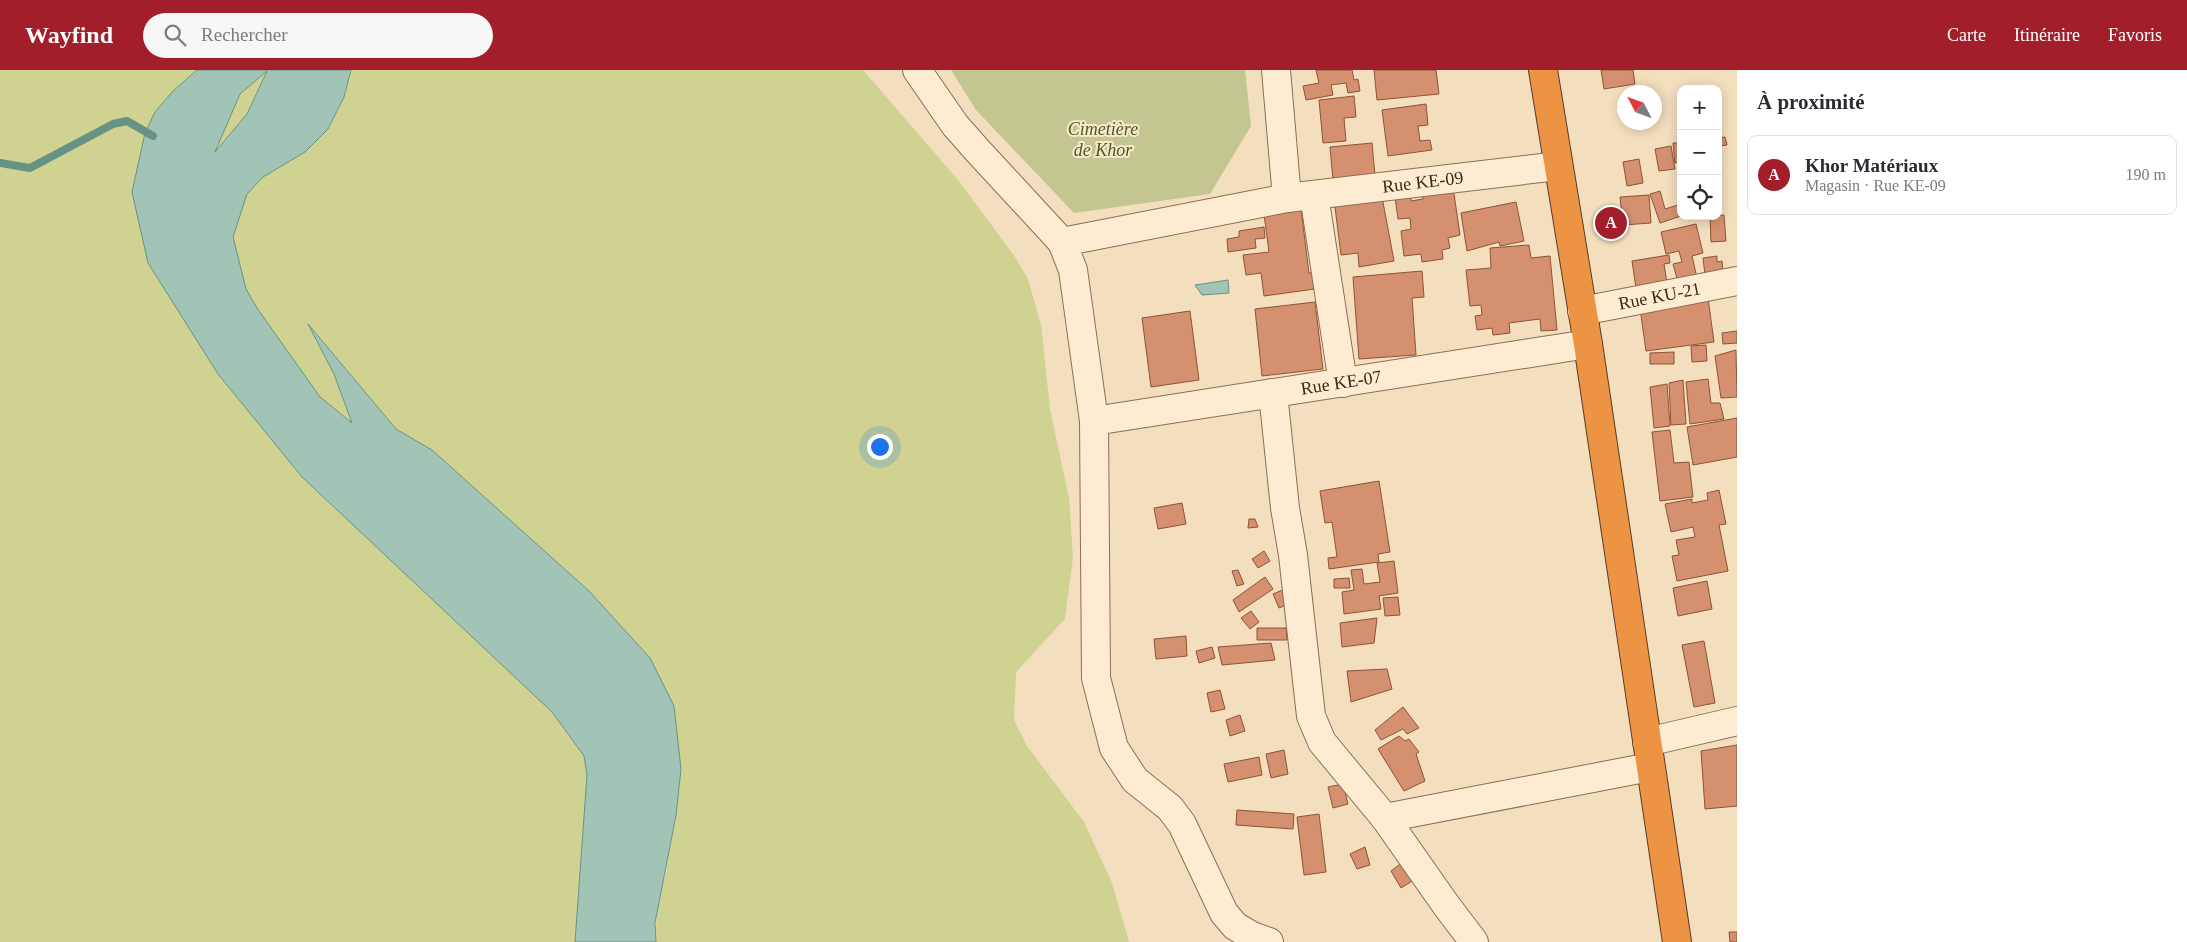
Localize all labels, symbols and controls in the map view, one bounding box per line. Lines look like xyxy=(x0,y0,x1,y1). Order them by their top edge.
search box xyxy=(143,13,493,58)
icon: search xyxy=(161,21,189,49)
text: Wayfind xyxy=(25,22,113,48)
text: Rechercher xyxy=(201,24,288,45)
text: Carte xyxy=(1947,25,1986,45)
text: Itinéraire xyxy=(2014,25,2080,45)
text: Favoris xyxy=(2108,25,2162,45)
north arrow xyxy=(1617,85,1662,130)
map controls xyxy=(1677,85,1722,220)
button: + xyxy=(1677,85,1722,130)
text: À proximité xyxy=(1757,90,1865,114)
park label: Cimetière de Khor xyxy=(1068,119,1138,160)
button: − xyxy=(1677,130,1722,175)
text: Khor Matériaux xyxy=(1805,155,1938,176)
text: A xyxy=(1768,166,1780,183)
text: 190 m xyxy=(2126,166,2166,183)
street label: Rue KE-09 xyxy=(1381,167,1464,197)
button: locate xyxy=(1677,175,1722,220)
text: Magasin · Rue KE-09 xyxy=(1805,177,1946,194)
pin: A xyxy=(1595,204,1627,242)
street label: Rue KU-21 xyxy=(1617,278,1702,314)
street label: Rue KE-07 xyxy=(1299,366,1383,399)
your location xyxy=(867,434,893,460)

